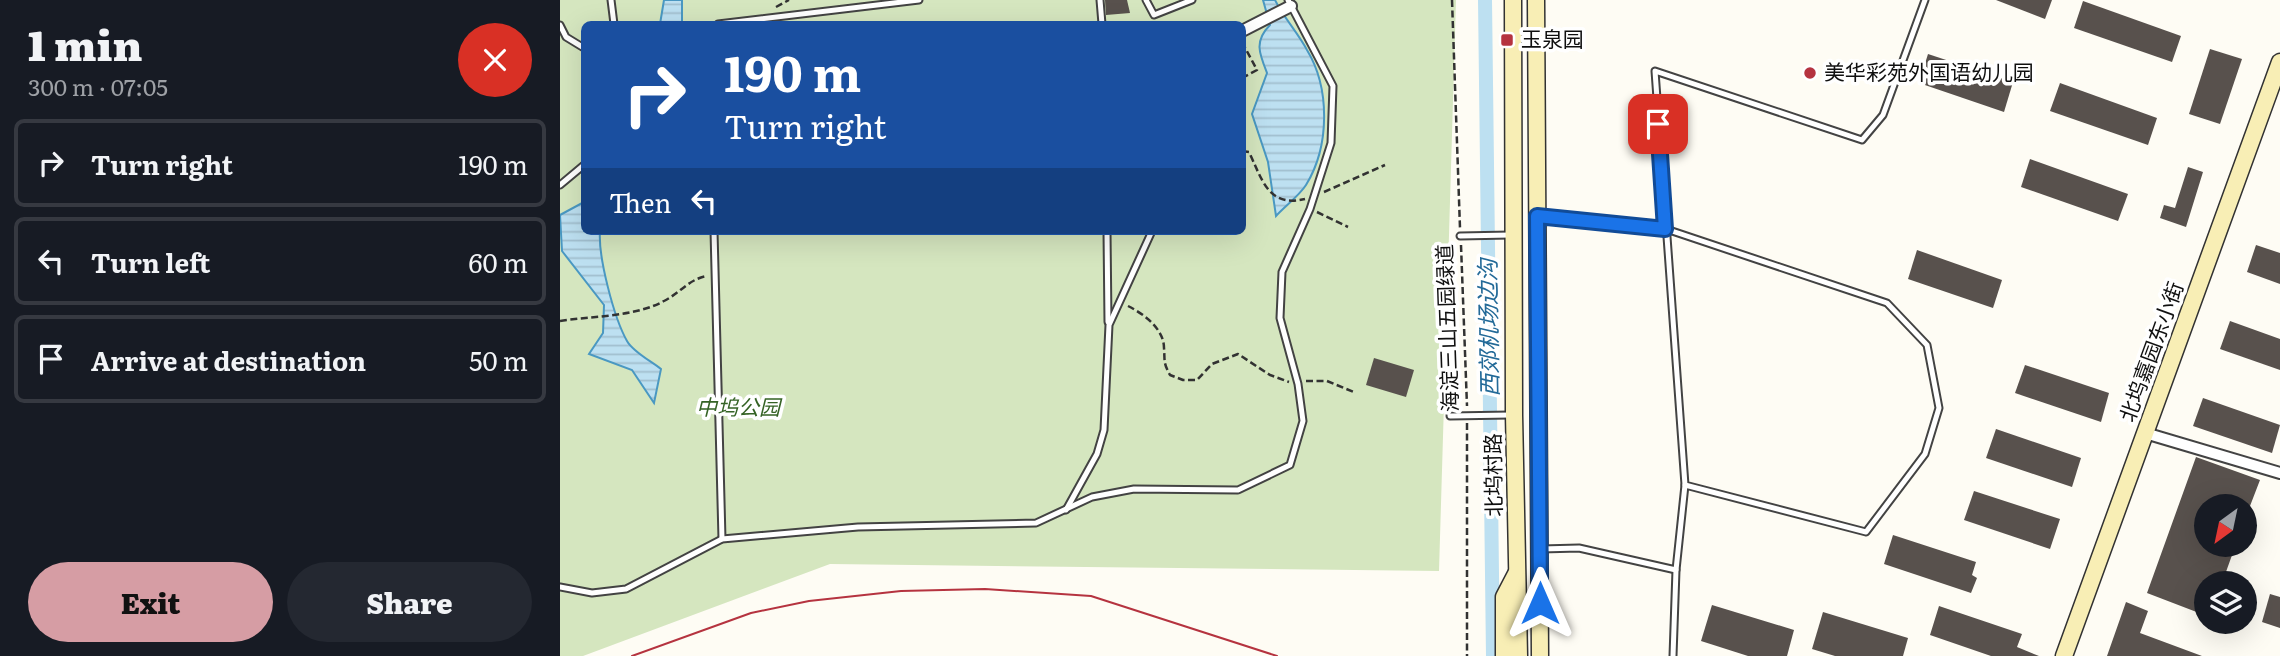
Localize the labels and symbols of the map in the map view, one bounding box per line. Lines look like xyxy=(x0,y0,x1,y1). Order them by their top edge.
place label: 玉泉园 xyxy=(1521,22,1584,53)
marker: 玉泉园 xyxy=(1499,32,1515,48)
place label: 美华彩苑外国语幼儿园 xyxy=(1824,55,2034,86)
marker: 美华彩苑外国语幼儿园 xyxy=(1802,65,1818,81)
pin xyxy=(1628,94,1688,154)
street label: 海淀三山五园绿道 xyxy=(1427,244,1464,413)
water label: 西郊机场边沟 xyxy=(1469,256,1505,397)
street label: 北坞嘉园东小街 xyxy=(2110,277,2189,426)
park label: 中坞公园 xyxy=(696,390,783,421)
street label: 北坞村路 xyxy=(1475,433,1508,517)
north arrow xyxy=(2194,494,2258,556)
position arrow xyxy=(1503,566,1577,640)

